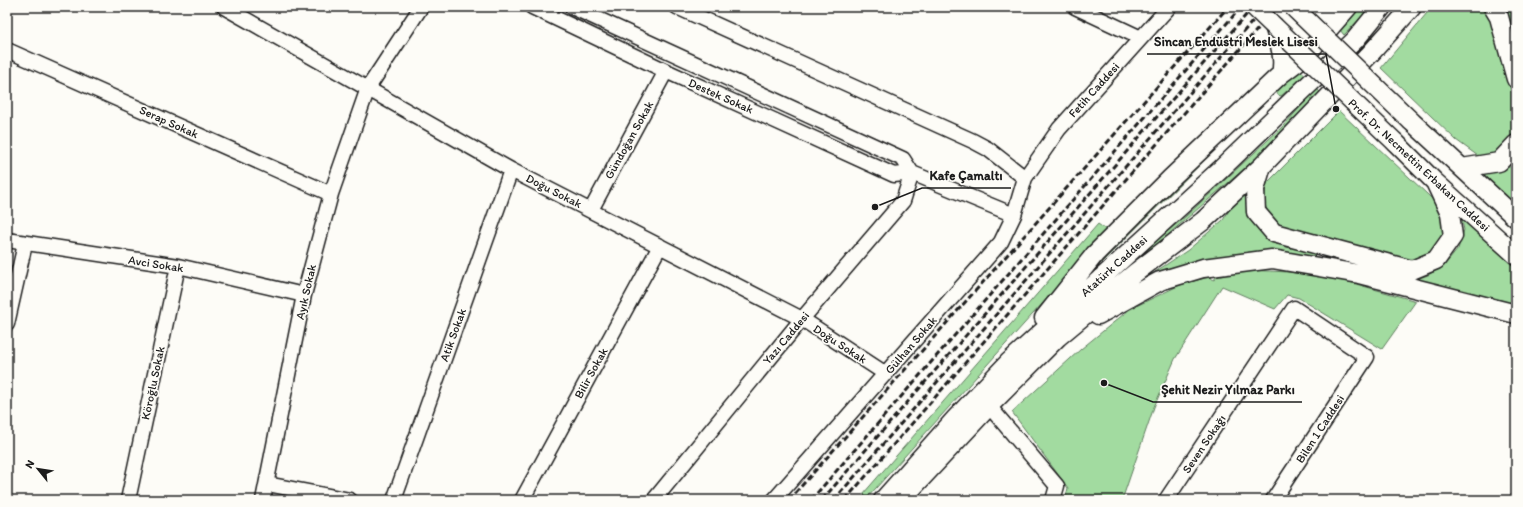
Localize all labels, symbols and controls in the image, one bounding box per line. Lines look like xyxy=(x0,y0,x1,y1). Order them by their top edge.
callout: Sincan Endüstri Meslek Lisesi xyxy=(1147,29,1326,54)
text: Sincan Endüstri Meslek Lisesi xyxy=(1154,34,1318,49)
street label: Fetih Caddesi xyxy=(1066,60,1122,120)
street label: Destek Sokak xyxy=(686,75,756,117)
street label: Prof. Dr. Necmettin Erbakan Caddesi xyxy=(1345,96,1493,234)
street label: Gündoğan Sokak xyxy=(602,98,656,182)
street label: Serap Sokak xyxy=(137,103,201,142)
callout: Kafe Çamaltı xyxy=(922,163,1011,188)
text: Kafe Çamaltı xyxy=(929,168,1003,184)
street label: Doğu Sokak xyxy=(524,171,584,211)
street label: Atatürk Caddesi xyxy=(1078,233,1150,299)
street label: Avci Sokak xyxy=(127,253,185,275)
street label: Ayık Sokak xyxy=(293,262,319,321)
street label: Atik Sokak xyxy=(437,306,469,363)
street label: Yazı Caddesi xyxy=(760,309,812,367)
street label: Gülhan Sokak xyxy=(882,313,940,377)
street label: Doğu Sokak xyxy=(811,322,869,366)
street label: Köroğlu Sokak xyxy=(138,344,168,421)
street label: Bilir Sokak xyxy=(571,344,611,401)
callout: Şehit Nezir Yılmaz Parkı xyxy=(1153,377,1302,402)
text: Şehit Nezir Yılmaz Parkı xyxy=(1161,382,1295,398)
street label: Bilen 1 Caddesi xyxy=(1293,392,1347,466)
street label: Seven Sokağı xyxy=(1179,412,1229,476)
north arrow xyxy=(18,449,58,489)
text: N xyxy=(22,458,37,471)

